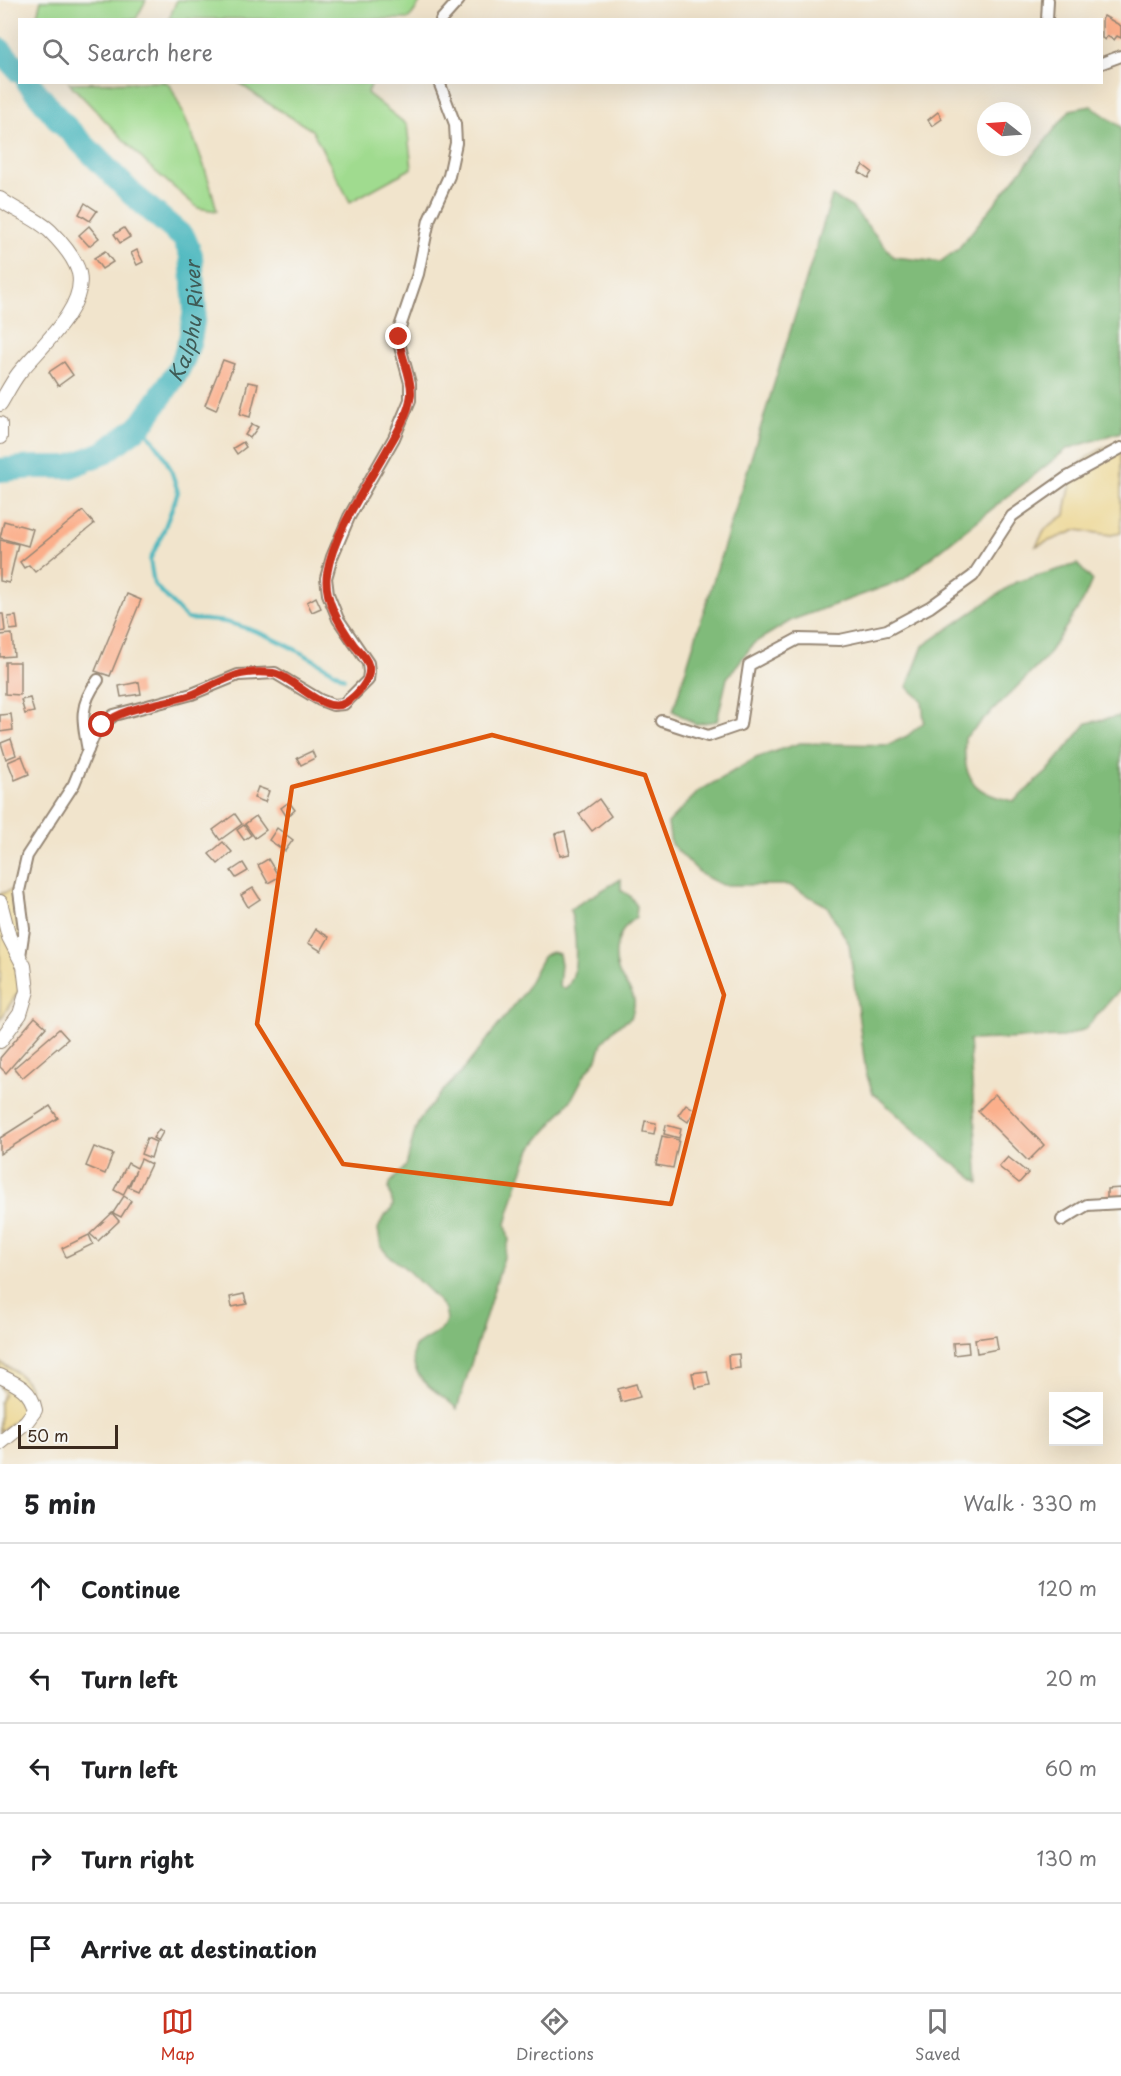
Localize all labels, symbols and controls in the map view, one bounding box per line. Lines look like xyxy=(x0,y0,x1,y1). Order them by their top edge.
search box xyxy=(18,18,1103,84)
icon: search xyxy=(39,35,72,68)
text: Search here xyxy=(87,35,213,68)
north arrow xyxy=(977,102,1031,156)
water label: Kalphu River xyxy=(160,257,210,387)
route end xyxy=(385,323,411,349)
route start xyxy=(88,711,114,737)
map controls xyxy=(1049,1392,1103,1446)
button: layers xyxy=(1049,1392,1103,1446)
scale bar xyxy=(18,1422,118,1450)
text: 50 m xyxy=(27,1423,68,1447)
text: 5 min xyxy=(24,1484,96,1523)
text: Walk · 330 m xyxy=(963,1488,1097,1518)
icon: ahead xyxy=(24,1572,57,1605)
text: Continue xyxy=(81,1572,180,1605)
text: 120 m xyxy=(1038,1573,1097,1603)
icon: left xyxy=(24,1662,57,1695)
text: Turn left xyxy=(81,1662,178,1695)
text: 20 m xyxy=(1045,1663,1097,1693)
icon: left xyxy=(24,1752,57,1785)
text: Turn left xyxy=(81,1752,178,1785)
text: 60 m xyxy=(1045,1753,1097,1783)
icon: right xyxy=(24,1842,57,1875)
text: Turn right xyxy=(81,1842,194,1875)
text: 130 m xyxy=(1037,1843,1097,1873)
icon: arrive xyxy=(24,1932,57,1965)
text: Arrive at destination xyxy=(81,1932,317,1965)
tab: Map xyxy=(161,2005,195,2065)
tab: Directions xyxy=(516,2005,594,2065)
tab: Saved xyxy=(915,2005,960,2065)

